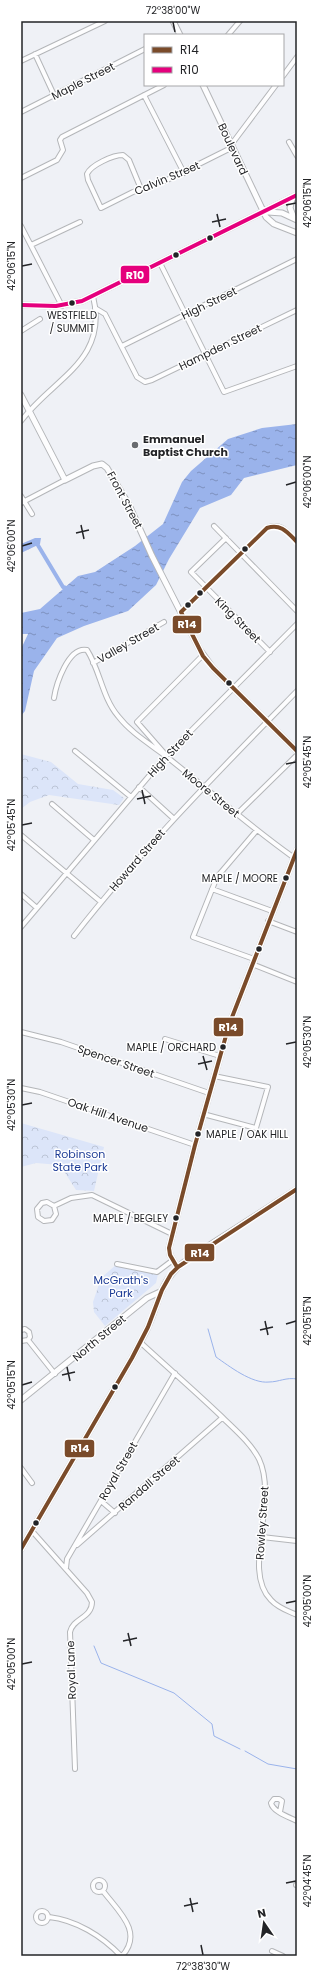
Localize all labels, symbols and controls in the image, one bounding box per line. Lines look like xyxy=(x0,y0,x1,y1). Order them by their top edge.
text: 72°38'00"W xyxy=(146,3,200,18)
legend xyxy=(144,34,284,86)
text: R14 xyxy=(180,41,199,58)
street label: Maple Street xyxy=(49,58,117,104)
text: R10 xyxy=(180,61,199,78)
street label: Boulevard xyxy=(214,120,252,178)
street label: Calvin Street xyxy=(132,157,202,199)
text: 42°06'15"N xyxy=(300,178,315,228)
unlabelled marker xyxy=(205,233,215,243)
text: 42°06'15"N xyxy=(4,241,19,291)
unlabelled marker xyxy=(171,250,181,260)
line badge: R10 xyxy=(120,265,150,284)
text: R10 xyxy=(126,267,144,283)
street label: High Street xyxy=(179,283,239,323)
marker: WESTFIELD / SUMMIT xyxy=(67,298,77,308)
place label: WESTFIELD / SUMMIT xyxy=(47,308,97,336)
street label: Hampden Street xyxy=(176,320,264,374)
place label: Emmanuel Baptist Church xyxy=(143,431,228,460)
marker: Emmanuel Baptist Church xyxy=(130,440,140,450)
text: 42°06'00"N xyxy=(300,456,315,508)
street label: Front Street xyxy=(103,468,147,532)
text: 42°06'00"N xyxy=(4,520,19,572)
unlabelled marker xyxy=(240,544,250,554)
unlabelled marker xyxy=(195,588,205,598)
street label: King Street xyxy=(212,594,264,646)
unlabelled marker xyxy=(183,600,193,610)
line badge: R14 xyxy=(172,615,202,634)
text: R14 xyxy=(178,616,197,632)
street label: Valley Street xyxy=(94,619,162,667)
unlabelled marker xyxy=(224,678,234,688)
street label: High Street xyxy=(144,726,196,780)
text: 42°05'45"N xyxy=(300,736,315,788)
street label: Moore Street xyxy=(179,765,243,821)
text: 42°05'45"N xyxy=(4,799,19,851)
street label: Howard Street xyxy=(105,825,169,895)
place label: MAPLE / MOORE xyxy=(202,871,278,886)
marker: MAPLE / MOORE xyxy=(281,873,291,883)
unlabelled marker xyxy=(254,944,264,954)
text: 42°05'30"N xyxy=(300,1016,315,1068)
line badge: R14 xyxy=(213,1017,244,1037)
text: R14 xyxy=(219,1019,238,1035)
street label: Spencer Street xyxy=(75,1040,157,1082)
place label: MAPLE / ORCHARD xyxy=(127,1040,216,1055)
marker: MAPLE / ORCHARD xyxy=(218,1042,228,1052)
text: 42°05'30"N xyxy=(4,1079,19,1131)
street label: Oak Hill Avenue xyxy=(65,1094,151,1136)
place label: MAPLE / OAK HILL xyxy=(206,1127,289,1142)
marker: MAPLE / OAK HILL xyxy=(193,1129,203,1139)
park label: Robinson State Park xyxy=(52,1146,108,1175)
place label: MAPLE / BEGLEY xyxy=(93,1211,168,1226)
marker: MAPLE / BEGLEY xyxy=(171,1213,181,1223)
line badge: R14 xyxy=(184,1243,215,1262)
text: R14 xyxy=(191,1245,210,1261)
park label: McGrath's Park xyxy=(94,1272,149,1301)
text: 42°05'15"N xyxy=(300,1296,315,1346)
street label: North Street xyxy=(69,1311,129,1365)
text: 42°05'15"N xyxy=(4,1360,19,1410)
unlabelled marker xyxy=(110,1382,120,1392)
line badge: R14 xyxy=(64,1439,95,1458)
street label: Royal Street xyxy=(95,1439,141,1503)
text: R14 xyxy=(71,1440,90,1456)
street label: Randall Street xyxy=(115,1452,183,1514)
street label: Rowley Street xyxy=(251,1486,273,1560)
unlabelled marker xyxy=(31,1518,41,1528)
text: 42°05'00"N xyxy=(300,1575,315,1627)
text: 42°05'00"N xyxy=(4,1638,19,1690)
street label: Royal Lane xyxy=(62,1640,80,1700)
text: 42°04'45"N xyxy=(300,1855,315,1907)
north arrow xyxy=(244,1903,284,1943)
text: N xyxy=(256,1905,268,1922)
text: 72°38'30"W xyxy=(176,1959,230,1974)

